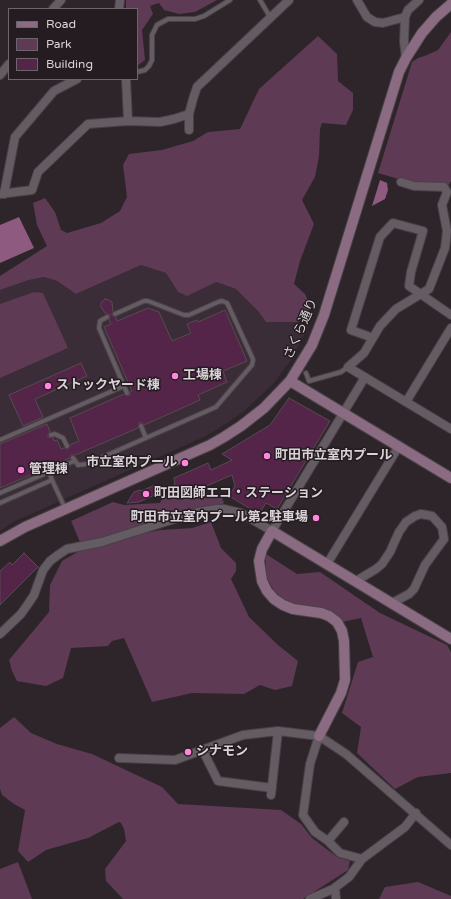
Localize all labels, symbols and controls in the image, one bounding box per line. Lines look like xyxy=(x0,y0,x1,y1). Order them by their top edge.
legend xyxy=(8,8,138,80)
text: Road xyxy=(46,17,76,31)
text: Park xyxy=(46,37,72,51)
text: Building xyxy=(46,57,93,71)
street label: さくら通り xyxy=(281,296,321,362)
place label: 工場棟 xyxy=(183,368,222,384)
marker: 工場棟 xyxy=(170,371,180,381)
place label: ストックヤード棟 xyxy=(56,378,160,394)
marker: ストックヤード棟 xyxy=(43,381,53,391)
place label: 町田市立室内プール xyxy=(275,448,392,464)
marker: 町田市立室内プール xyxy=(262,451,272,461)
place label: 市立室内プール xyxy=(86,455,177,471)
marker: 市立室内プール xyxy=(180,458,190,468)
place label: 管理棟 xyxy=(29,462,68,478)
marker: 管理棟 xyxy=(16,465,26,475)
place label: 町田図師エコ・ステーション xyxy=(154,486,323,502)
marker: 町田図師エコ・ステーション xyxy=(141,489,151,499)
place label: 町田市立室内プール第2駐車場 xyxy=(131,510,308,526)
marker: 町田市立室内プール第2駐車場 xyxy=(311,513,321,523)
place label: シナモン xyxy=(196,744,248,760)
marker: シナモン xyxy=(183,747,193,757)

